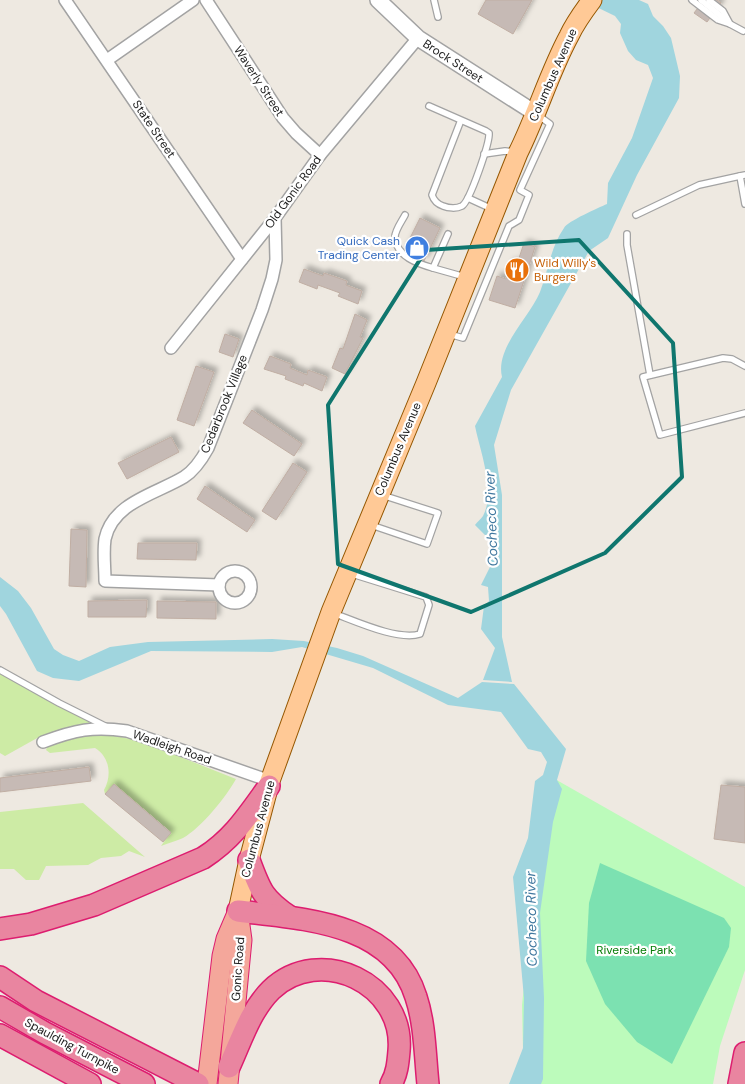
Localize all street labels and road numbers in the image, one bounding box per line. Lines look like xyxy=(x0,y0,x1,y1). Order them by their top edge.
street label: Columbus Avenue xyxy=(525,26,581,124)
street label: Brock Street xyxy=(420,36,486,87)
street label: Waverly Street xyxy=(230,43,288,120)
street label: State Street xyxy=(129,97,179,161)
street label: Old Gonic Road xyxy=(261,152,325,232)
street label: Cedarbrook Village xyxy=(197,352,251,456)
street label: Columbus Avenue xyxy=(371,400,425,498)
street label: Wadleigh Road xyxy=(131,726,213,768)
street label: Columbus Avenue xyxy=(237,778,279,880)
street label: Gonic Road xyxy=(228,937,248,1001)
street label: Spaulding Turnpike xyxy=(22,1014,122,1078)

